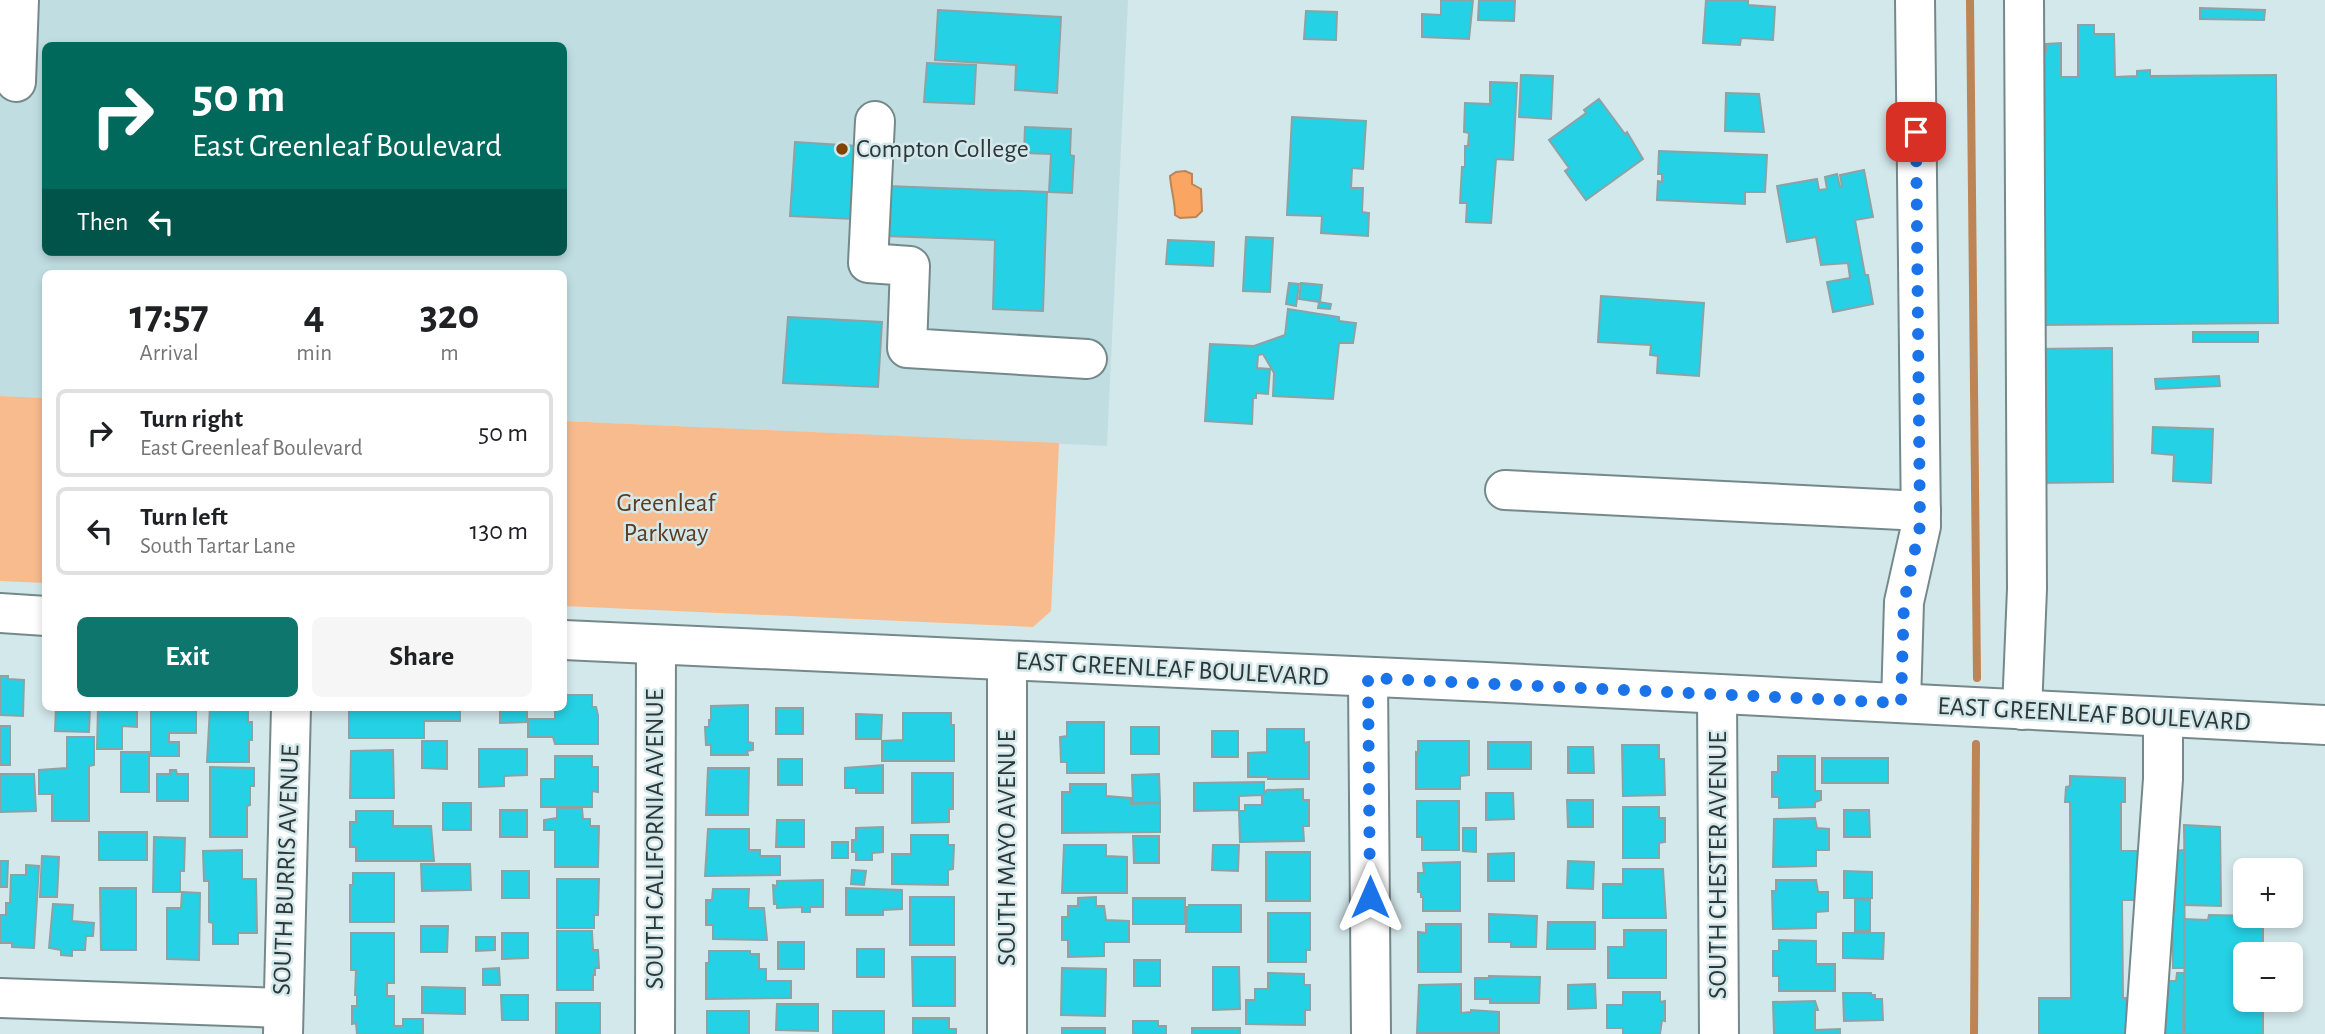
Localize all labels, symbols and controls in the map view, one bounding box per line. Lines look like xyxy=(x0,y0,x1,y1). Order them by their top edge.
icon: right xyxy=(77,70,168,161)
text: 50 m xyxy=(192,72,286,121)
pin xyxy=(1886,102,1946,162)
icon: arrive xyxy=(1897,113,1935,151)
text: East Greenleaf Boulevard xyxy=(192,130,502,162)
place label: Compton College xyxy=(856,136,1029,162)
marker: Compton College xyxy=(834,141,850,157)
icon: left xyxy=(142,203,180,241)
text: Then xyxy=(77,209,128,235)
text: 17:57 xyxy=(130,294,209,336)
text: 4 xyxy=(304,294,325,336)
text: 320 xyxy=(420,294,479,336)
text: Arrival xyxy=(140,342,199,365)
text: min xyxy=(296,342,332,365)
text: m xyxy=(440,342,459,365)
text: Turn right xyxy=(140,406,243,432)
icon: right xyxy=(81,414,119,452)
text: 50 m xyxy=(478,420,528,446)
text: East Greenleaf Boulevard xyxy=(140,437,363,460)
park label: Greenleaf Parkway xyxy=(617,490,718,546)
text: Turn left xyxy=(140,504,228,530)
icon: left xyxy=(81,512,119,550)
text: 130 m xyxy=(470,518,528,544)
text: South Tartar Lane xyxy=(140,535,295,558)
button: Exit xyxy=(77,617,298,697)
button: Share xyxy=(312,617,532,697)
street label: EAST GREENLEAF BOULEVARD xyxy=(1015,648,1329,690)
street label: SOUTH CALIFORNIA AVENUE xyxy=(642,689,668,989)
street label: EAST GREENLEAF BOULEVARD xyxy=(1937,693,2251,735)
street label: SOUTH MAYO AVENUE xyxy=(994,730,1020,966)
street label: SOUTH CHESTER AVENUE xyxy=(1705,731,1731,999)
street label: SOUTH BURRIS AVENUE xyxy=(269,744,303,996)
map controls xyxy=(2233,858,2303,1012)
button: + xyxy=(2233,858,2303,928)
position arrow xyxy=(1333,860,1407,934)
button: − xyxy=(2233,942,2303,1012)

